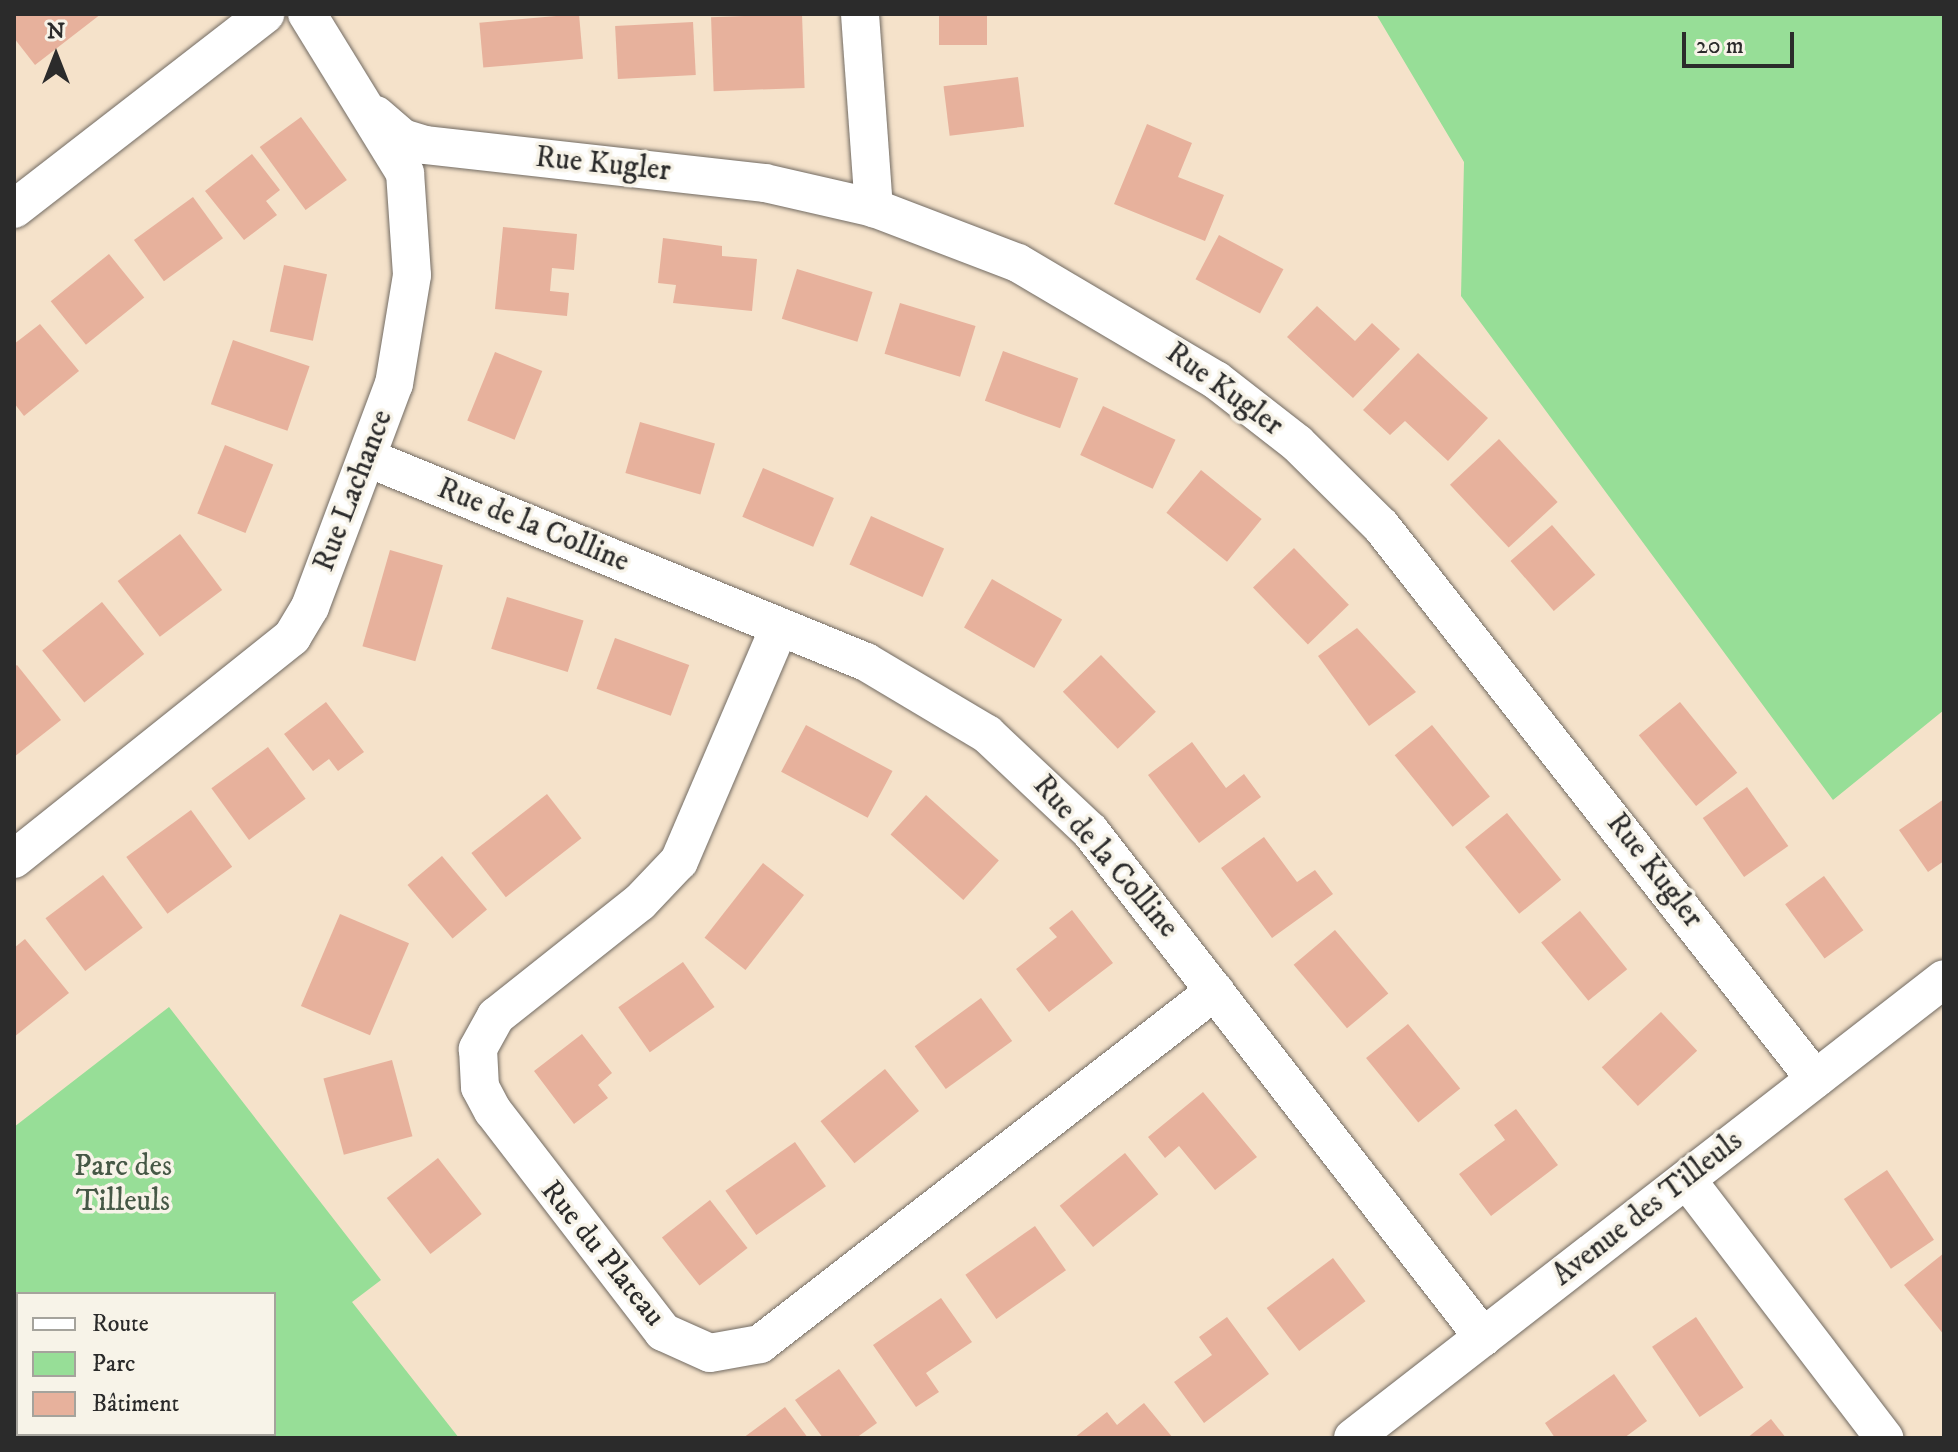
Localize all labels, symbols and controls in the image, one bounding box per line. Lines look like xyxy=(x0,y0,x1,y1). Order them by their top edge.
north arrow xyxy=(16,16,96,96)
scale bar xyxy=(1686,16,1798,66)
text: N xyxy=(47,18,65,45)
text: 20 m xyxy=(1696,31,1744,61)
street label: Rue Kugler xyxy=(534,140,672,190)
street label: Rue Kugler xyxy=(1159,336,1289,444)
street label: Rue Lachance xyxy=(307,405,401,577)
street label: Rue de la Colline xyxy=(432,471,634,581)
street label: Rue de la Colline xyxy=(1025,768,1185,946)
street label: Rue Kugler xyxy=(1598,806,1710,936)
street label: Avenue des Tilleuls xyxy=(1546,1124,1750,1294)
park label: Parc des Tilleuls xyxy=(74,1149,172,1220)
street label: Rue du Plateau xyxy=(532,1174,672,1334)
legend xyxy=(16,1292,276,1436)
text: Route xyxy=(92,1309,149,1339)
text: Parc xyxy=(92,1349,135,1379)
text: Bâtiment xyxy=(92,1389,179,1419)

